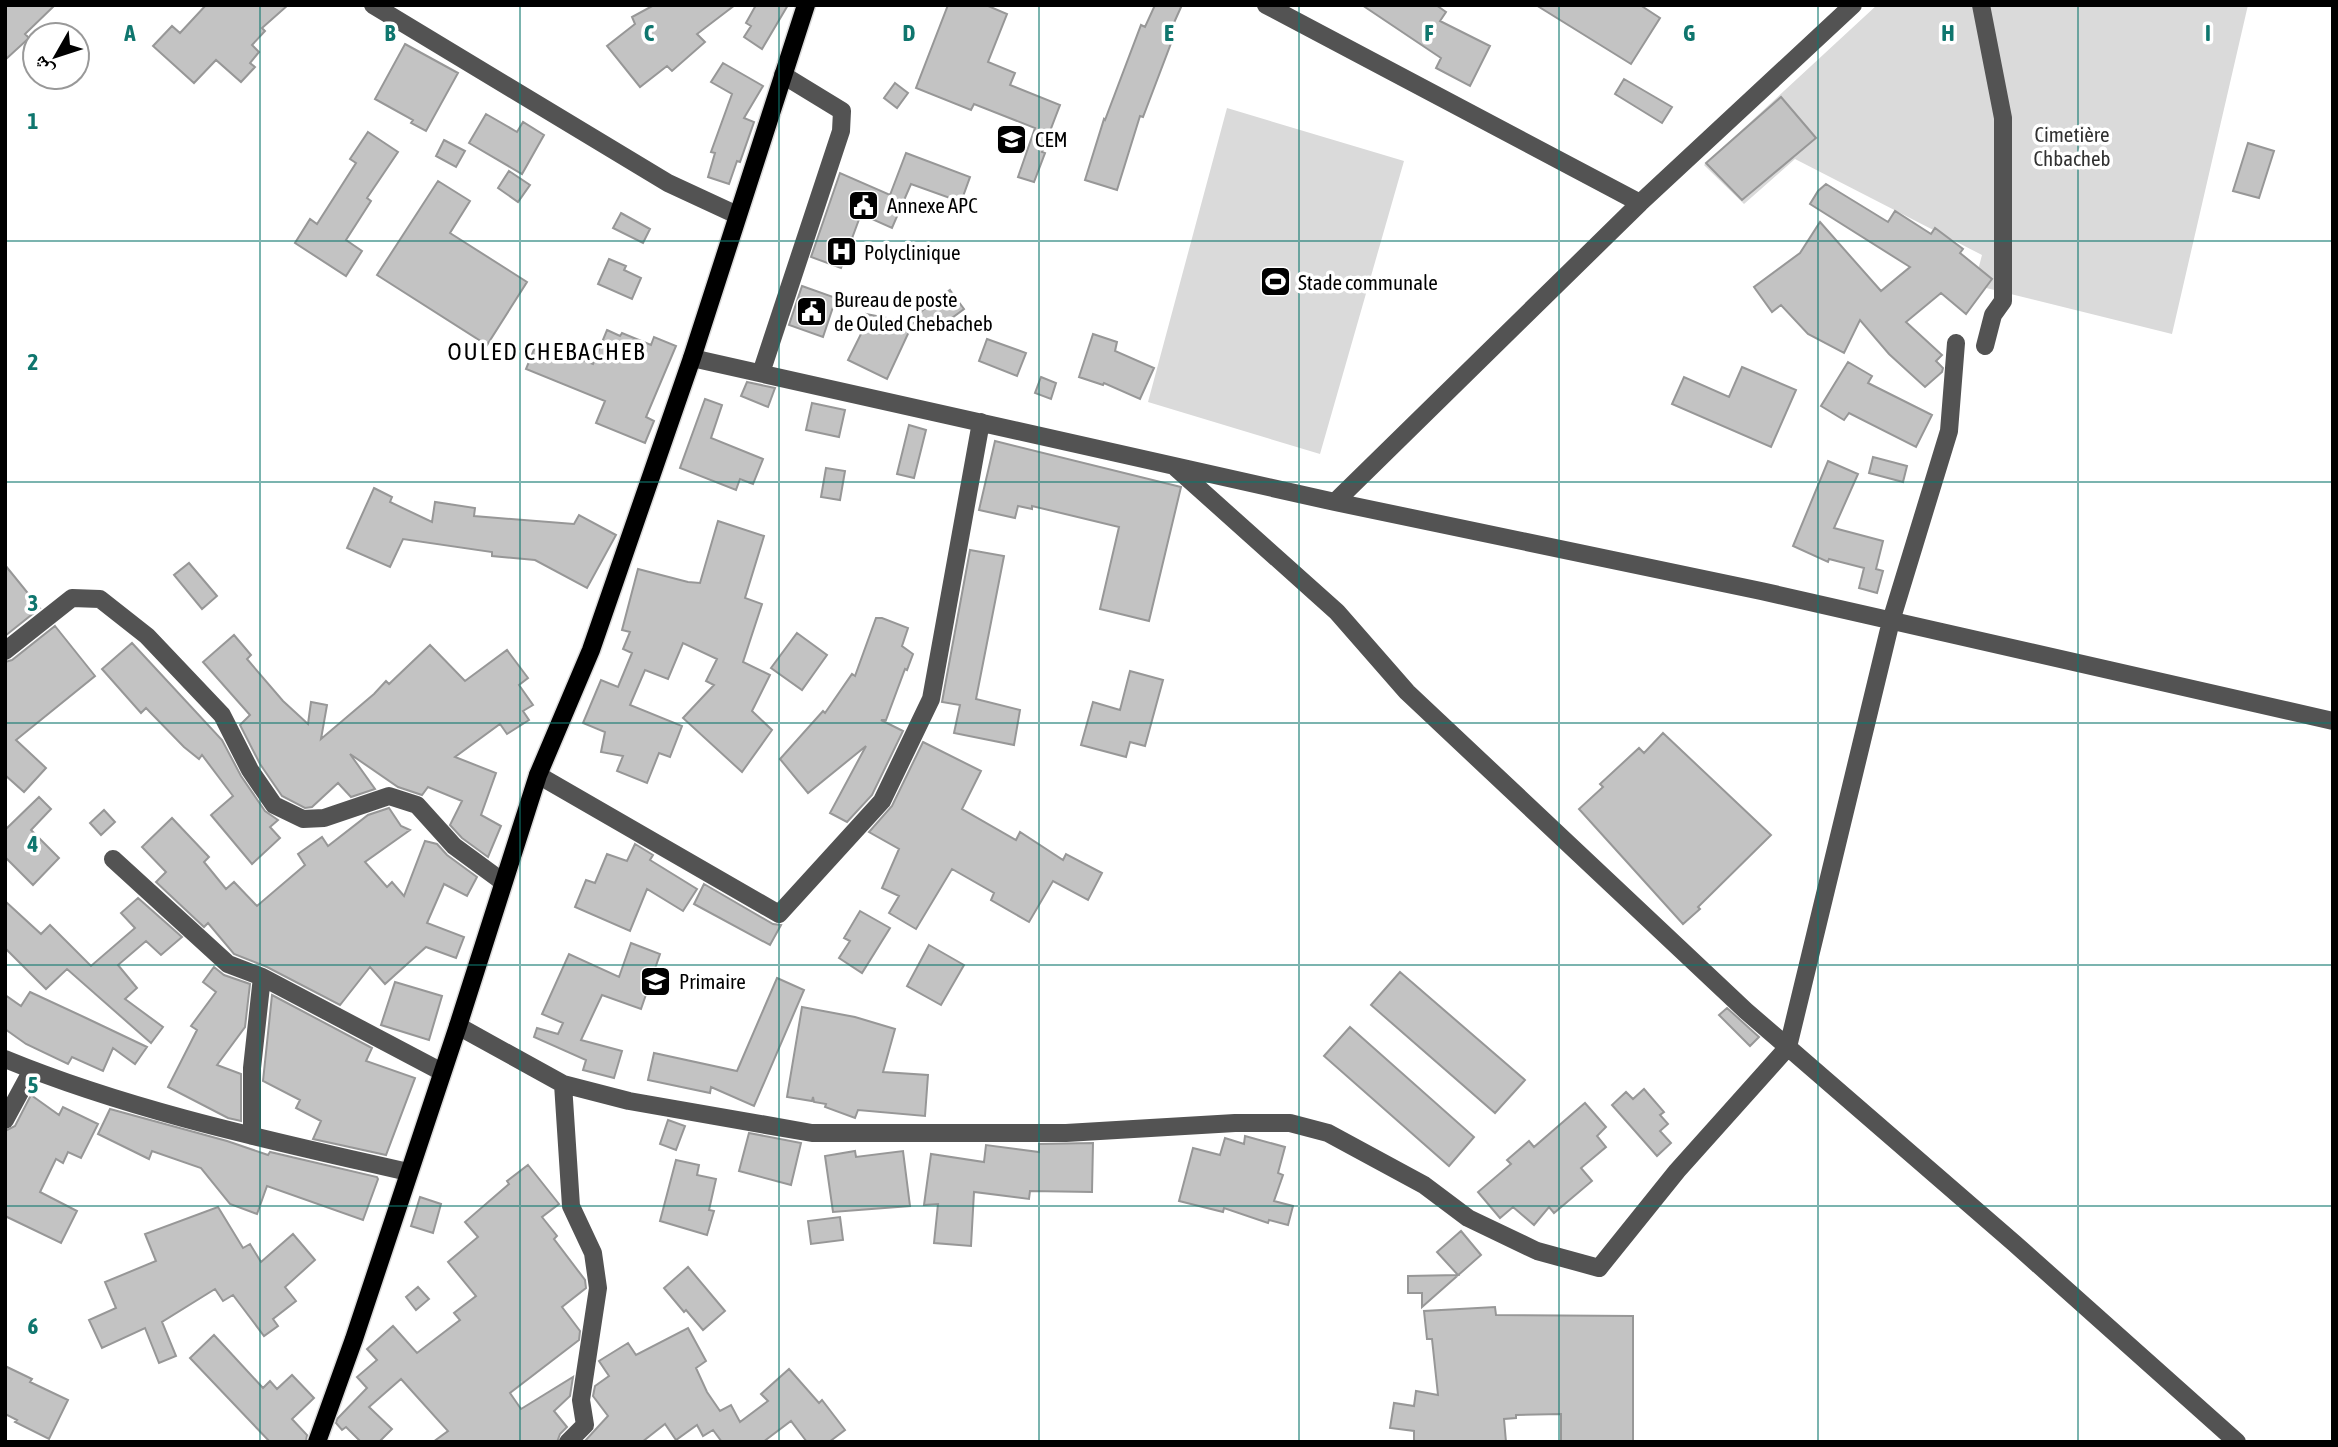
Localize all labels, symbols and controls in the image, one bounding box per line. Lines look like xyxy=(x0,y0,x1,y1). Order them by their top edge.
text: A xyxy=(123,20,136,46)
text: B xyxy=(385,20,396,46)
text: C xyxy=(644,20,655,46)
text: D xyxy=(903,20,916,46)
text: E xyxy=(1164,20,1174,46)
text: F xyxy=(1424,20,1434,46)
text: G xyxy=(1683,20,1695,46)
text: H xyxy=(1941,20,1955,46)
text: I xyxy=(2205,20,2211,46)
north arrow xyxy=(21,21,91,91)
text: ش xyxy=(28,51,58,81)
text: 1 xyxy=(28,108,39,134)
school or university icon: CEM xyxy=(995,122,1029,156)
park label: Cimetière Chbacheb xyxy=(2034,122,2110,170)
place label: CEM xyxy=(1035,127,1067,151)
public building icon: Annexe APC xyxy=(847,188,881,222)
place label: Annexe APC xyxy=(887,193,978,217)
hospital icon: Polyclinique xyxy=(824,235,858,269)
place label: Polyclinique xyxy=(864,240,961,264)
sports icon: Stade communale xyxy=(1258,265,1292,299)
place label: Stade communale xyxy=(1298,270,1438,294)
place label: Bureau de poste de Ouled Chebacheb xyxy=(834,287,993,335)
public building icon: Bureau de poste de Ouled Chebacheb xyxy=(794,294,828,328)
district label: OULED CHEBACHEB xyxy=(448,338,646,365)
text: 2 xyxy=(28,349,38,375)
text: 3 xyxy=(28,590,38,616)
text: 4 xyxy=(27,831,39,857)
school or university icon: Primaire xyxy=(639,964,673,998)
place label: Primaire xyxy=(679,969,746,993)
text: 5 xyxy=(28,1072,39,1098)
text: 6 xyxy=(28,1313,39,1339)

